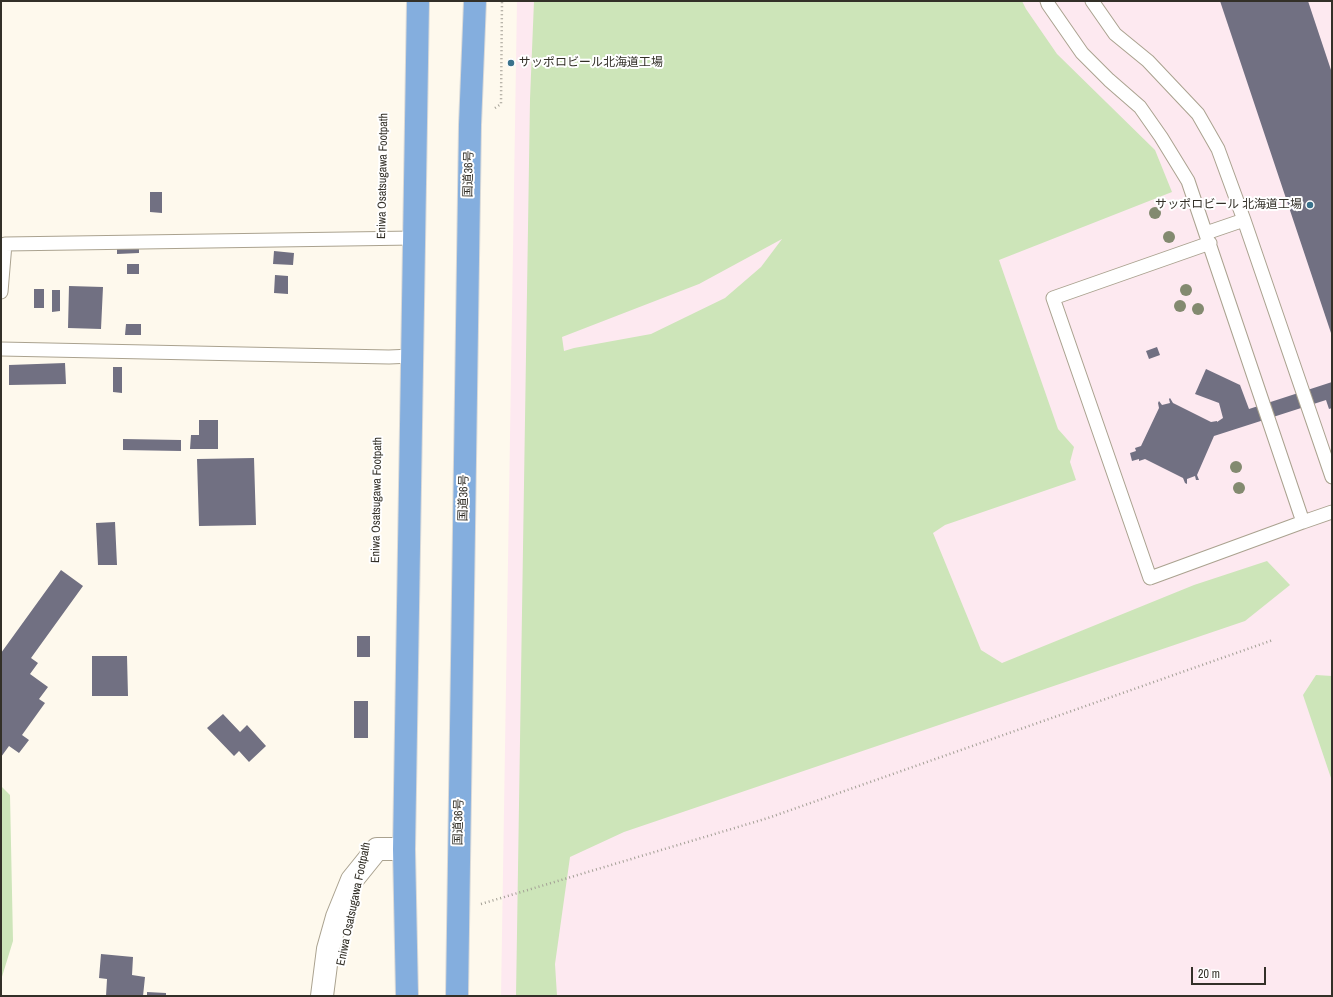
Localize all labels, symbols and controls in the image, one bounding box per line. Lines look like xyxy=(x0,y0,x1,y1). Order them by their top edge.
place label: サッポロビール北海道工場 xyxy=(519,56,663,70)
marker: サッポロビール北海道工場 xyxy=(506,58,516,68)
street label: Eniwa Osatsugawa Footpath xyxy=(375,113,391,239)
street label: 国道36号 xyxy=(461,150,477,198)
place label: サッポロビール 北海道工場 xyxy=(1155,198,1302,212)
marker: サッポロビール 北海道工場 xyxy=(1305,200,1315,210)
street label: Eniwa Osatsugawa Footpath xyxy=(369,437,385,563)
street label: 国道36号 xyxy=(456,474,472,522)
street label: 国道36号 xyxy=(451,798,467,846)
street label: Eniwa Osatsugawa Footpath xyxy=(334,841,374,967)
scale bar xyxy=(1193,959,1268,985)
text: 20 m xyxy=(1198,966,1220,982)

